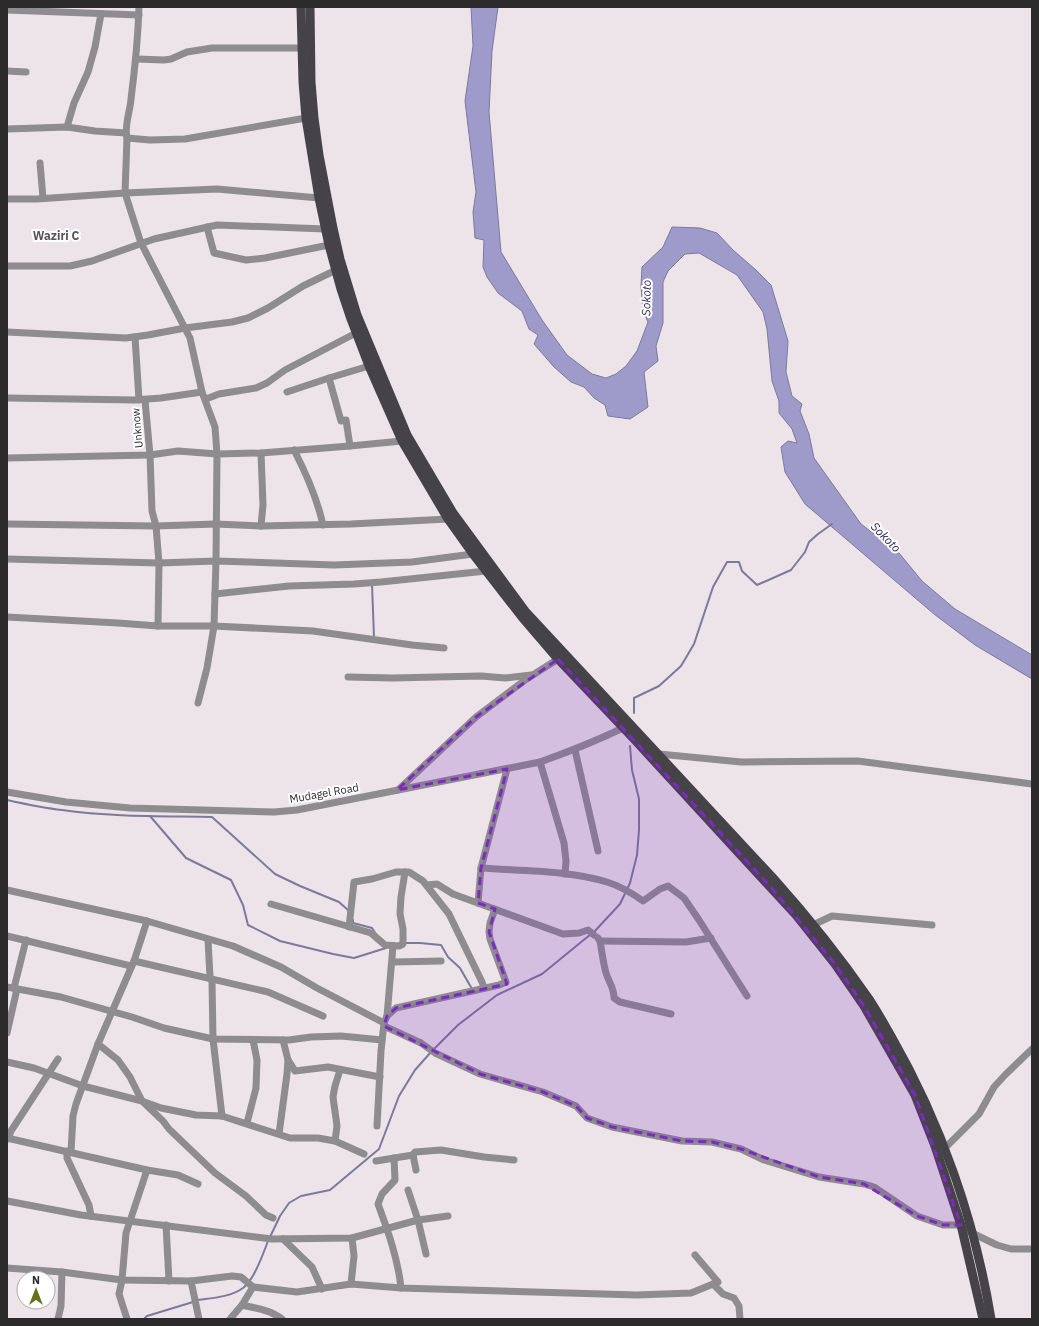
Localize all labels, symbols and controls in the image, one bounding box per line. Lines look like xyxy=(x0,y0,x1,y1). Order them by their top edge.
district label: Waziri C xyxy=(33,228,80,243)
water label: Sokoto xyxy=(638,279,654,316)
street label: Unknow xyxy=(128,407,146,449)
water label: Sokoto xyxy=(868,519,904,555)
street label: Mudagel Road xyxy=(288,780,360,806)
north arrow xyxy=(16,1270,56,1310)
text: N xyxy=(32,1273,40,1287)

